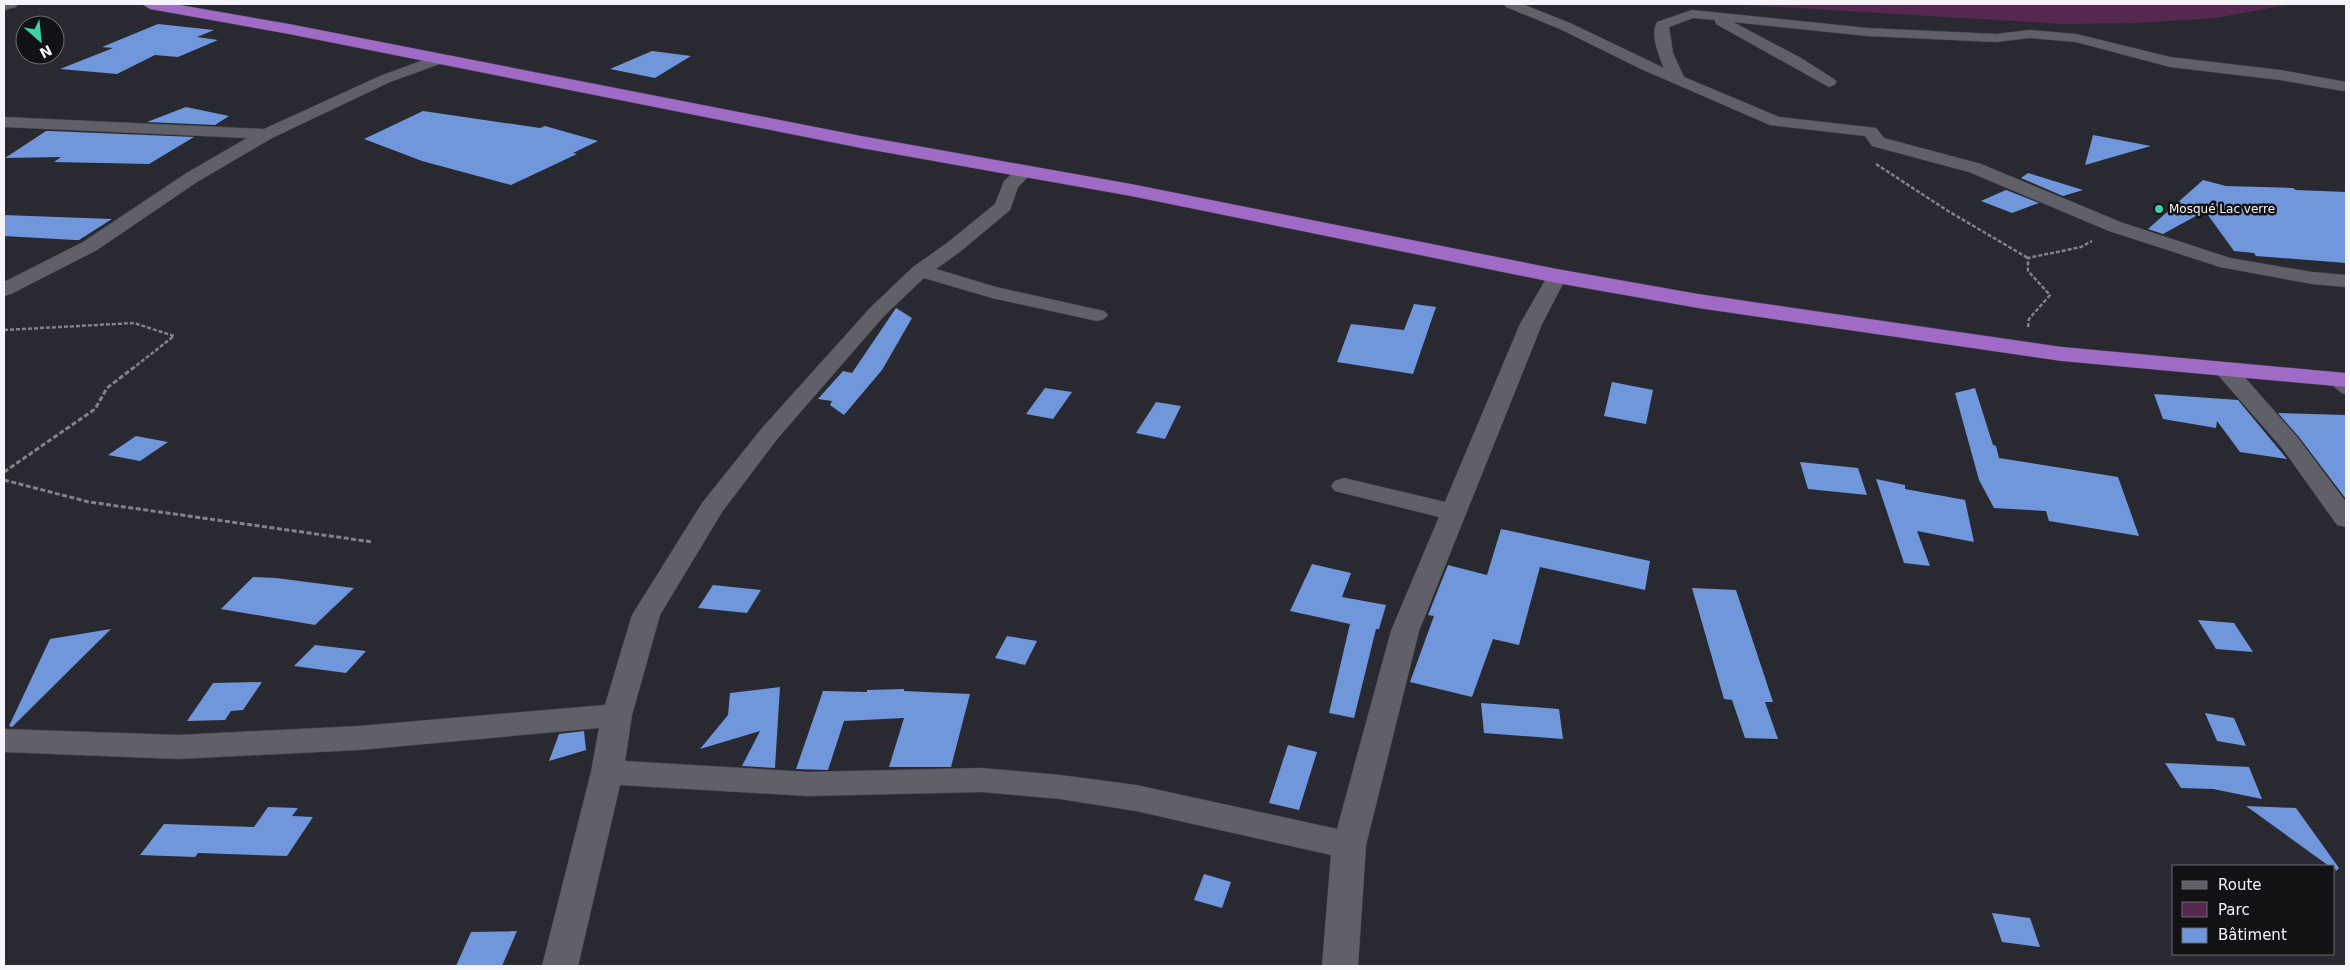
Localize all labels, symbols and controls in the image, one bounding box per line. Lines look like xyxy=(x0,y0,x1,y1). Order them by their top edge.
north arrow xyxy=(15,15,65,65)
text: N xyxy=(37,42,55,61)
place label: Mosqué Lac verre xyxy=(2169,202,2275,216)
marker: Mosqué Lac verre xyxy=(2153,203,2165,215)
legend xyxy=(2172,865,2335,955)
text: Route xyxy=(2218,876,2262,894)
text: Parc xyxy=(2218,901,2250,919)
text: Bâtiment xyxy=(2218,926,2287,944)

